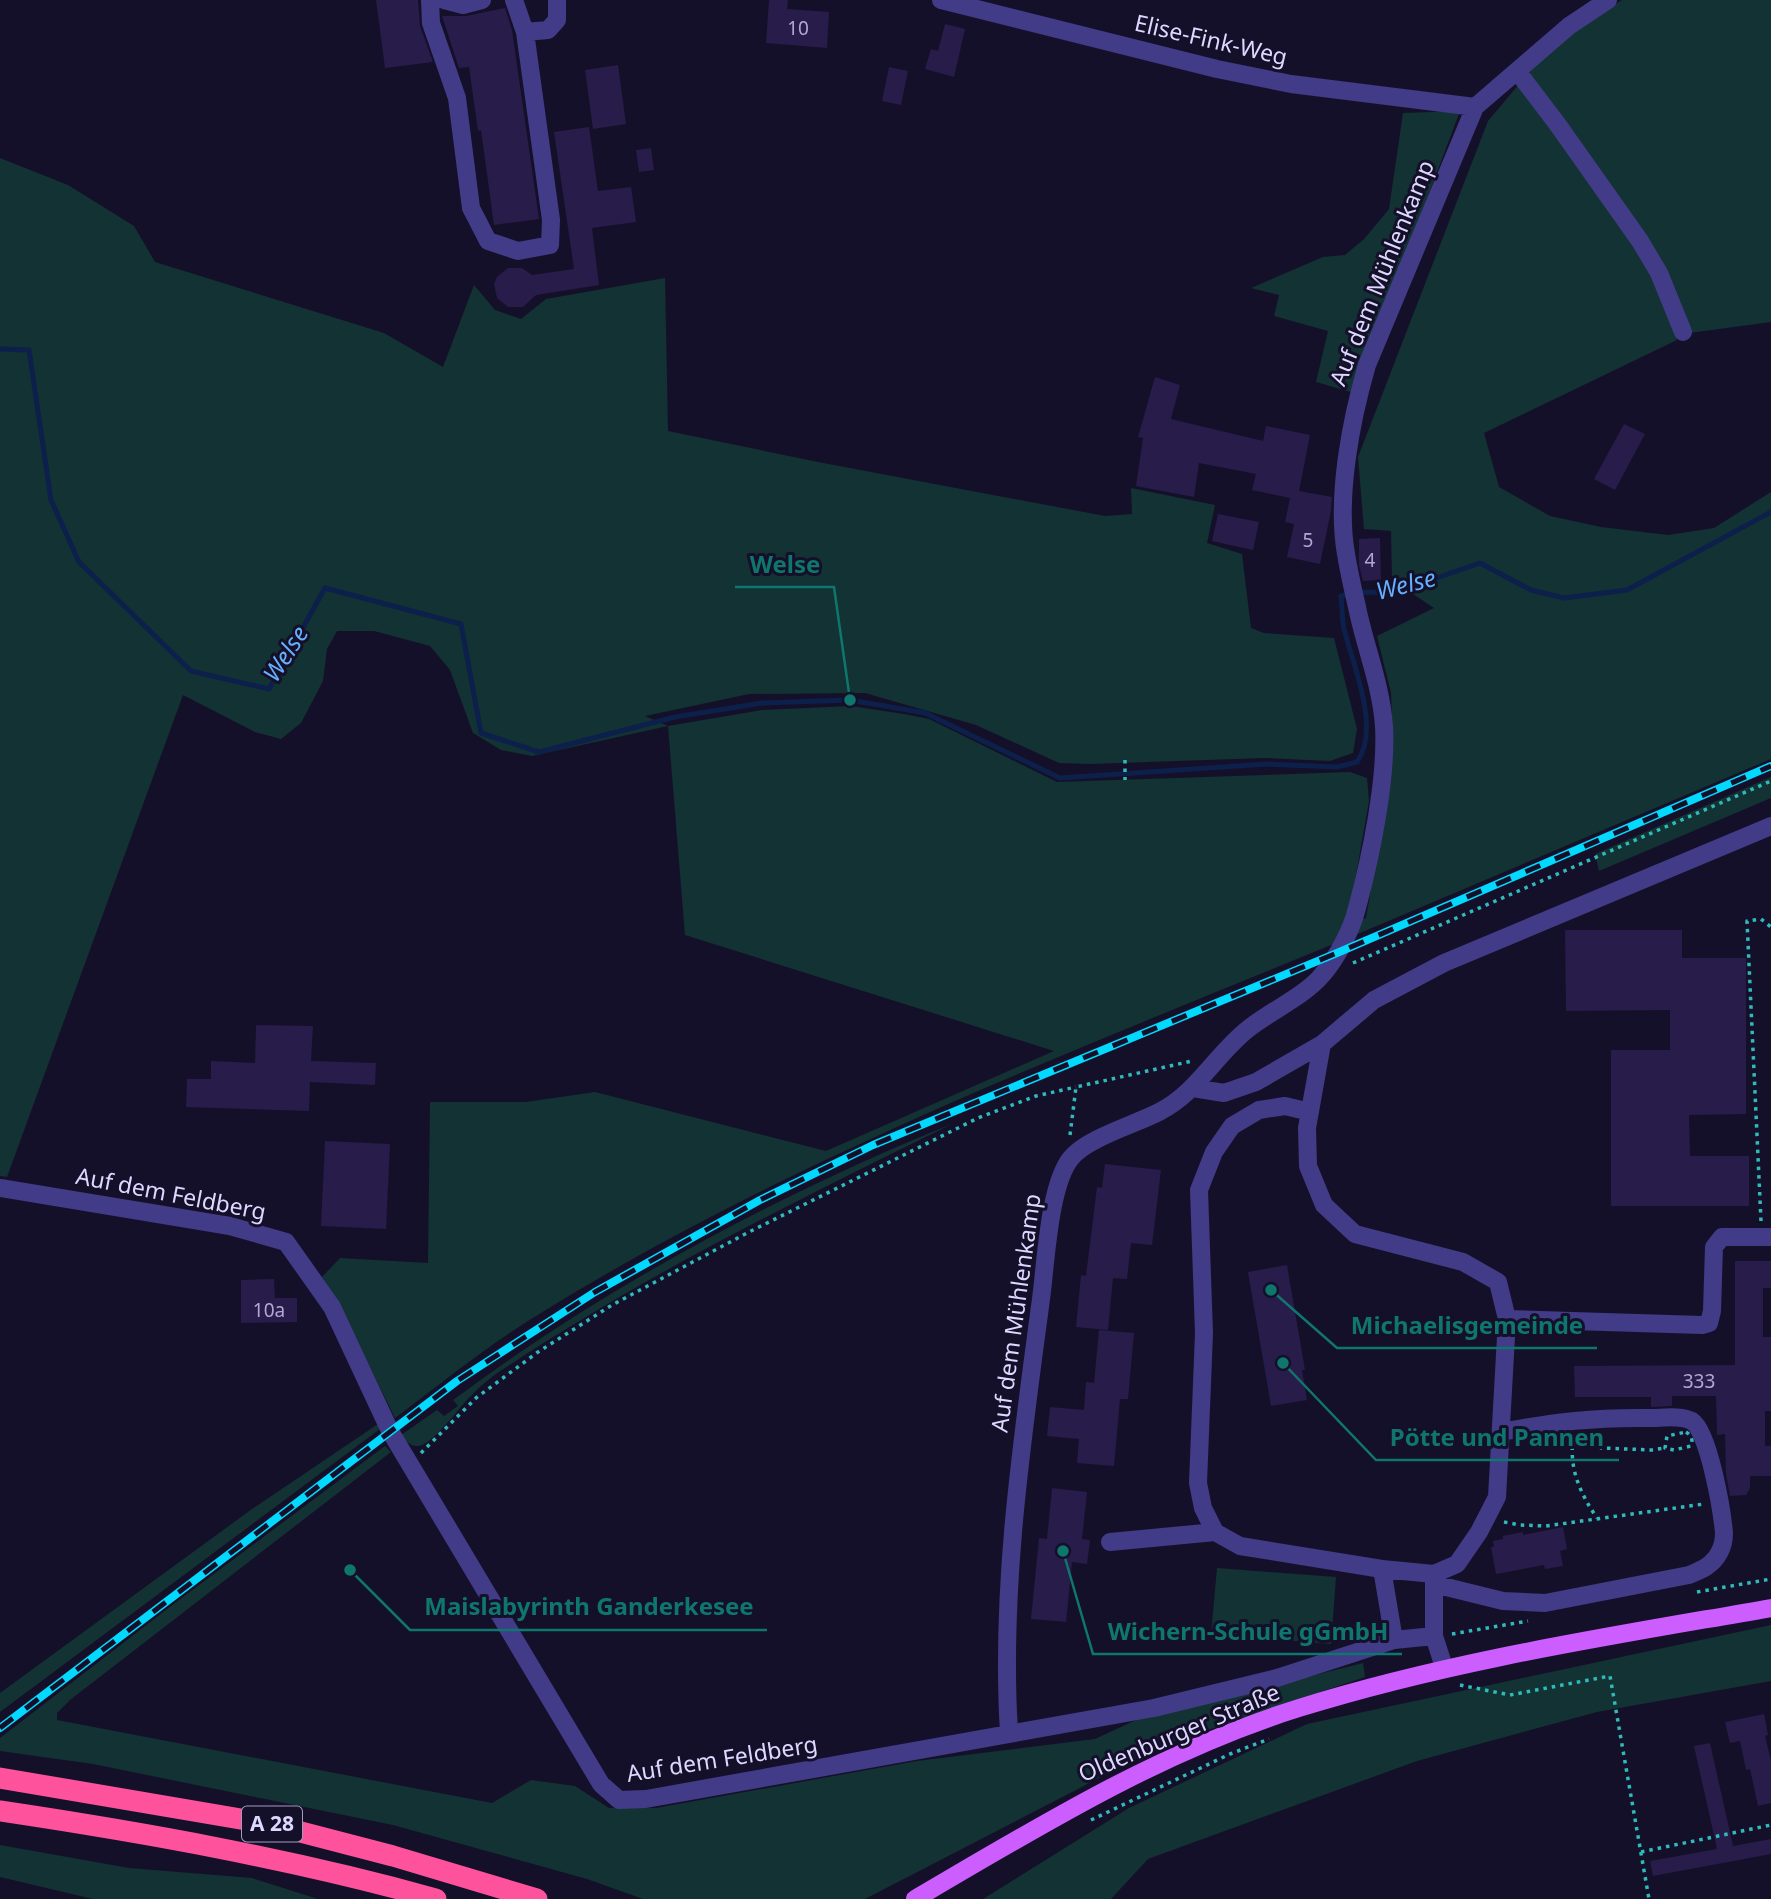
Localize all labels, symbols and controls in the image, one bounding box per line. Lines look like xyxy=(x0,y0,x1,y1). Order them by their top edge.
street label: Elise-Fink-Weg xyxy=(1132,6,1291,72)
house number: 10 xyxy=(787,15,809,41)
street label: Auf dem Mühlenkamp xyxy=(1321,155,1441,390)
house number: 5 xyxy=(1303,527,1313,553)
callout: Welse xyxy=(735,542,834,587)
text: Welse xyxy=(750,547,820,580)
house number: 4 xyxy=(1365,547,1376,573)
water label: Welse xyxy=(1372,560,1439,607)
water label: Welse xyxy=(254,619,315,688)
street label: Auf dem Feldberg xyxy=(73,1159,269,1227)
street label: Auf dem Mühlenkamp xyxy=(982,1191,1048,1434)
house number: 10a xyxy=(253,1297,285,1323)
callout: Michaelisgemeinde xyxy=(1337,1303,1597,1348)
text: Michaelisgemeinde xyxy=(1351,1308,1583,1341)
house number: 333 xyxy=(1683,1368,1715,1394)
callout: Pötte und Pannen xyxy=(1376,1415,1619,1460)
text: Pötte und Pannen xyxy=(1390,1420,1604,1453)
callout: Maislabyrinth Ganderkesee xyxy=(410,1585,767,1630)
text: Maislabyrinth Ganderkesee xyxy=(424,1589,754,1622)
callout: Wichern-Schule gGmbH xyxy=(1093,1609,1402,1654)
text: Wichern-Schule gGmbH xyxy=(1108,1614,1388,1647)
street label: Oldenburger Straße xyxy=(1073,1675,1284,1789)
street label: Auf dem Feldberg xyxy=(624,1727,820,1789)
road number: A 28 xyxy=(242,1806,302,1842)

